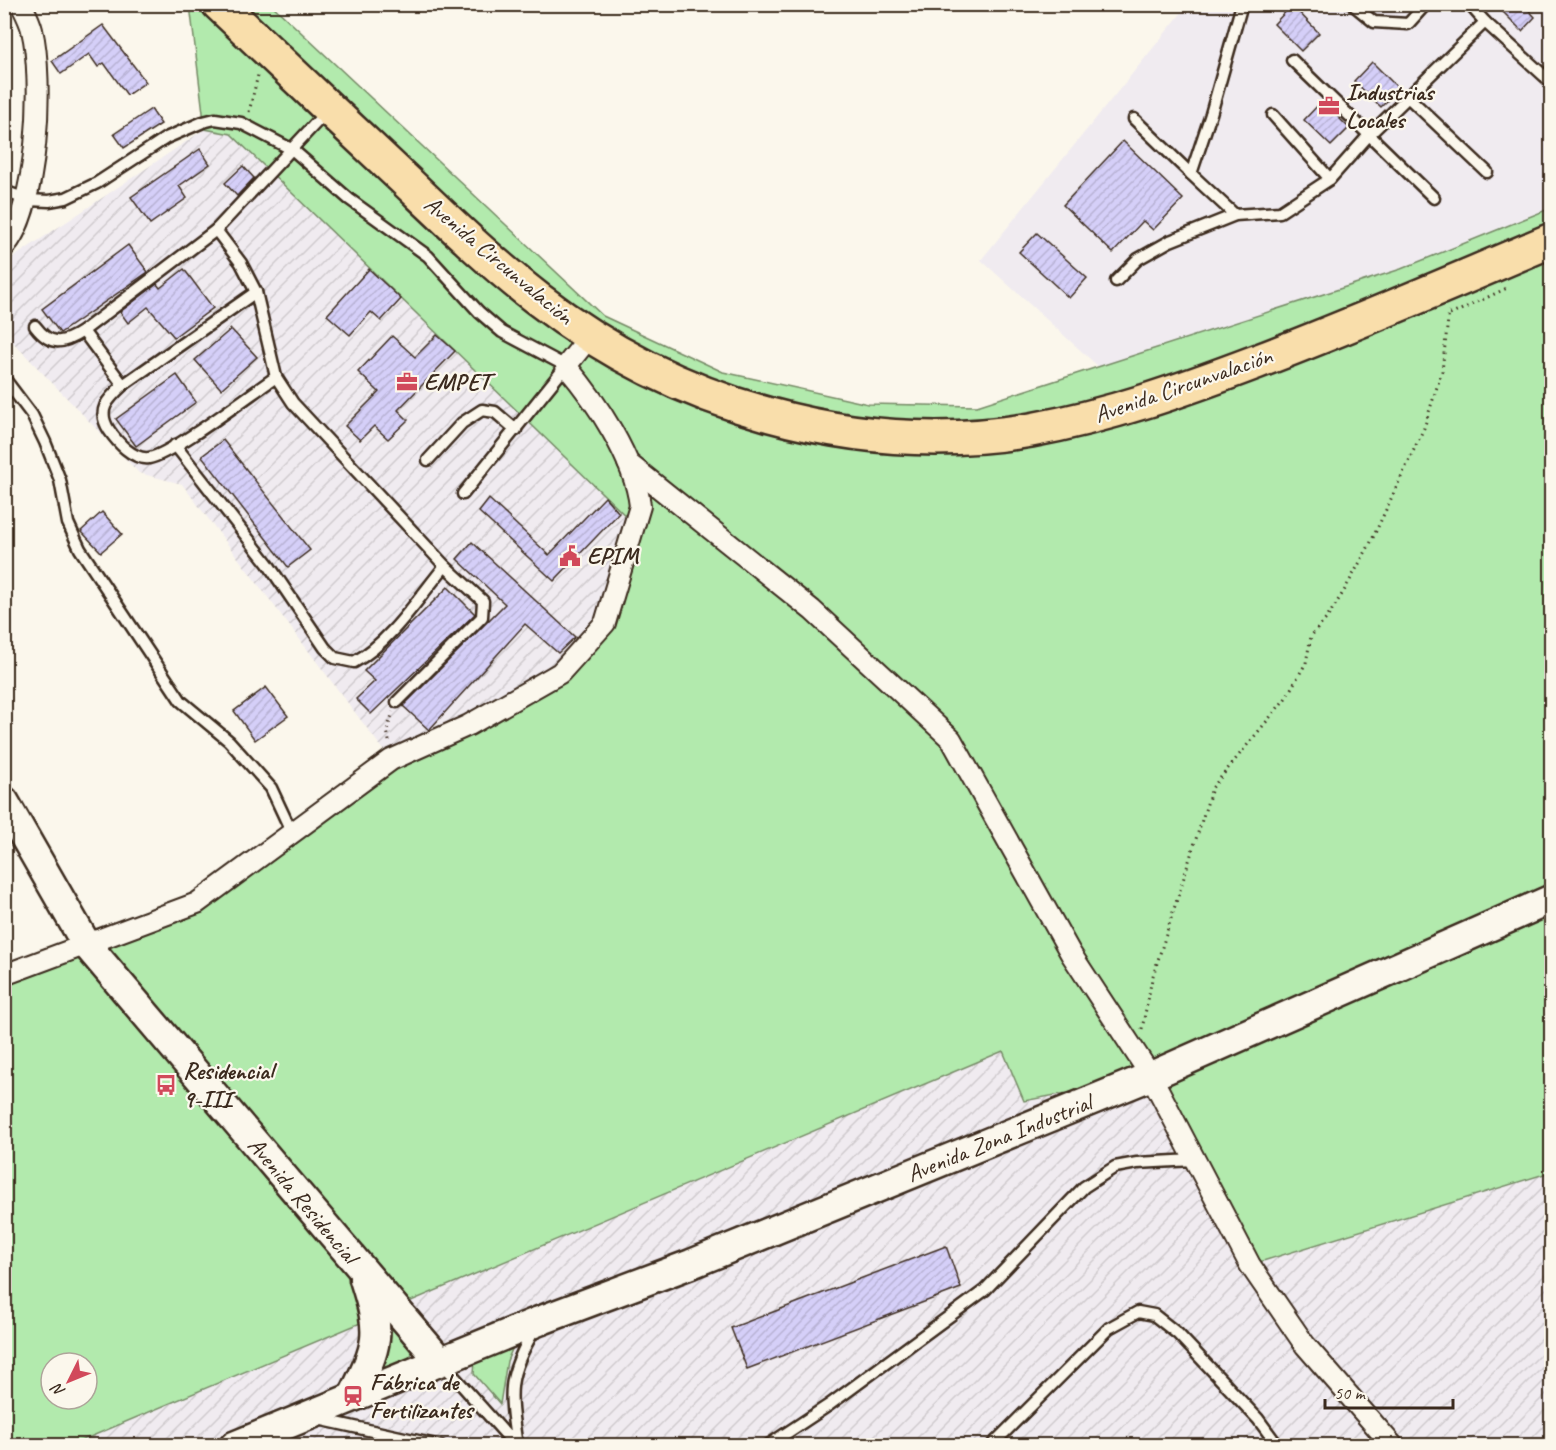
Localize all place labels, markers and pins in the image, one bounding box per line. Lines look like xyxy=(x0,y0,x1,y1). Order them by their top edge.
place label: Industrias Locales xyxy=(1346,77,1436,135)
office icon: Industrias Locales xyxy=(1317,94,1341,118)
place label: EMPET xyxy=(424,367,497,397)
office icon: EMPET xyxy=(395,370,419,394)
place label: EPIM xyxy=(587,541,641,571)
public building icon: EPIM xyxy=(558,544,582,568)
place label: Residencial 9-III xyxy=(183,1056,278,1114)
bus stop icon: Residencial 9-III xyxy=(154,1073,178,1097)
place label: Fábrica de Fertilizantes xyxy=(370,1367,475,1425)
station icon: Fábrica de Fertilizantes xyxy=(341,1384,365,1408)

